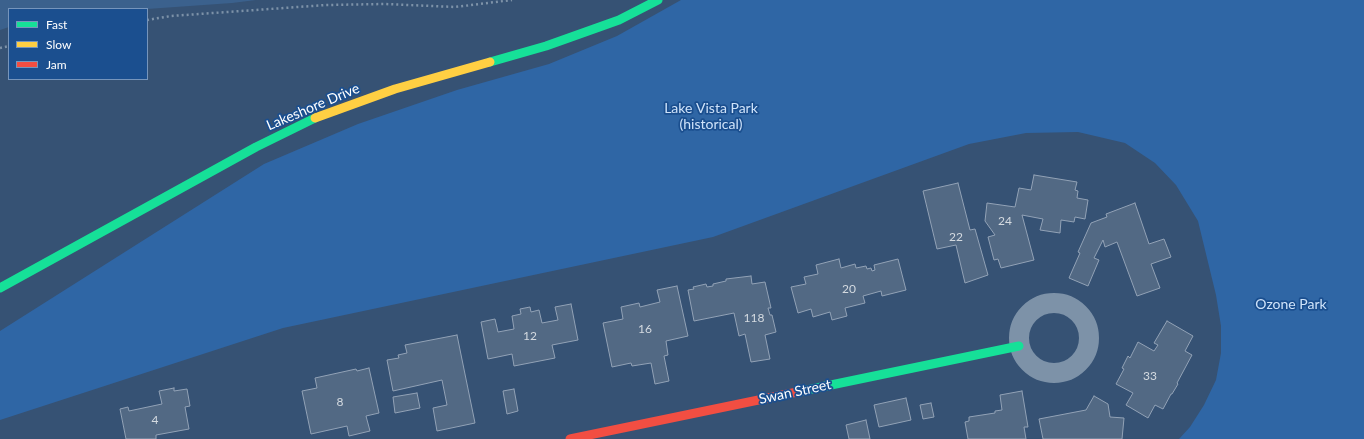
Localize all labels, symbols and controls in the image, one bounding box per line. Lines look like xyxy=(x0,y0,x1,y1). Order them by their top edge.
legend xyxy=(8,8,148,80)
text: Fast xyxy=(46,17,67,32)
text: Slow xyxy=(46,37,71,52)
text: Jam xyxy=(46,57,67,72)
street label: Lakeshore Drive xyxy=(264,80,362,134)
park label: Lake Vista Park (historical) xyxy=(664,100,758,132)
house number: 24 xyxy=(998,214,1012,228)
house number: 22 xyxy=(949,230,963,244)
house number: 20 xyxy=(842,282,856,296)
park label: Ozone Park xyxy=(1255,296,1327,312)
house number: 118 xyxy=(744,311,764,325)
house number: 16 xyxy=(638,322,652,336)
house number: 12 xyxy=(523,329,537,343)
house number: 33 xyxy=(1143,369,1157,383)
street label: Swan Street xyxy=(757,376,833,408)
house number: 8 xyxy=(337,395,343,409)
house number: 4 xyxy=(152,413,158,427)

